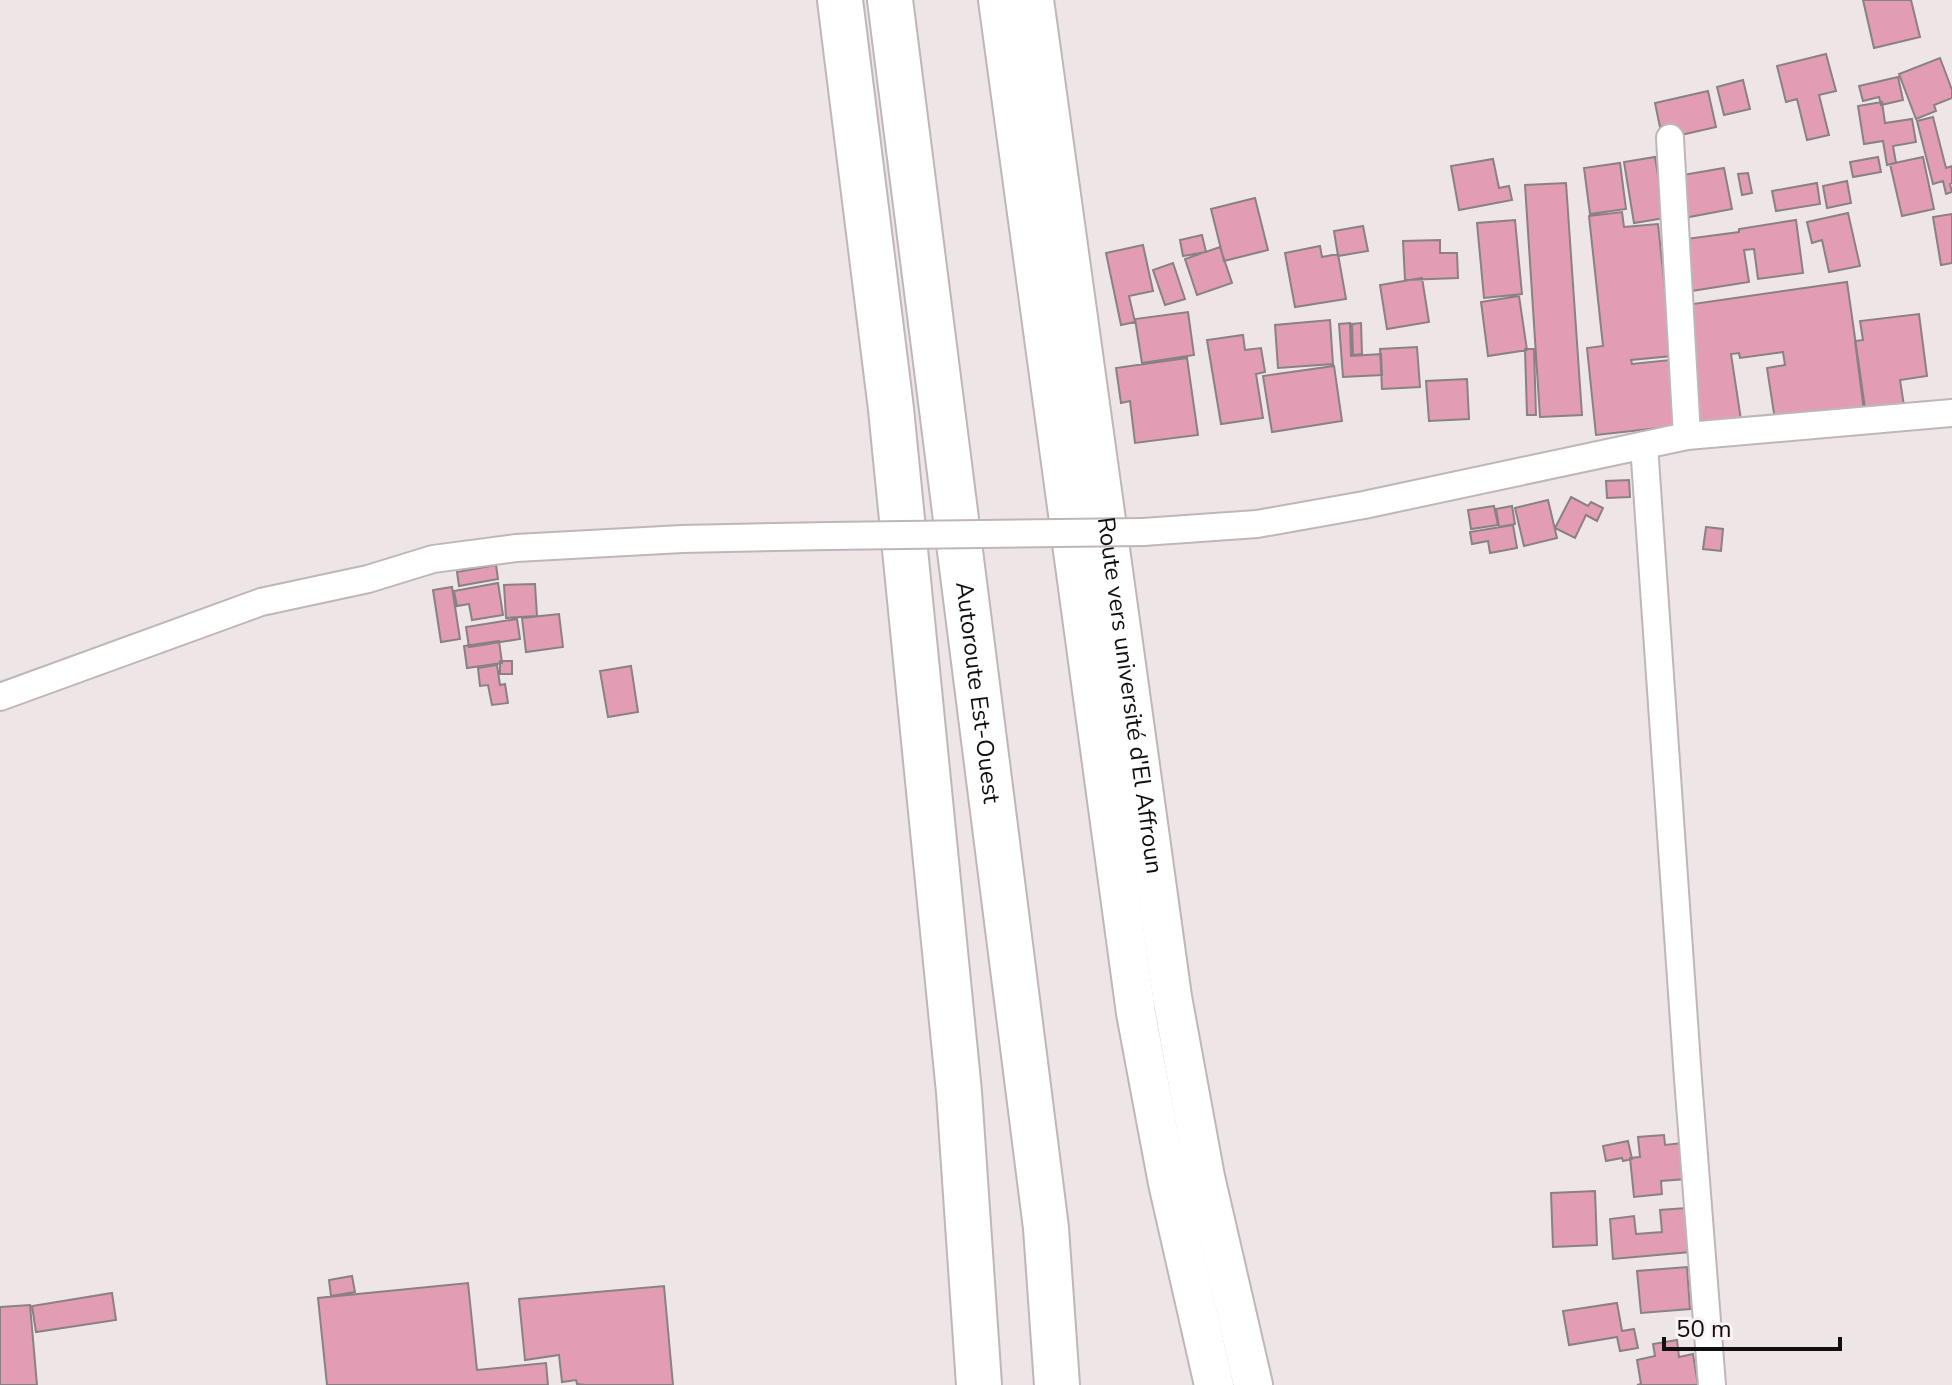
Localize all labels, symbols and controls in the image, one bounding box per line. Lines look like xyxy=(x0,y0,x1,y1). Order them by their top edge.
street label: Route vers université d'El Affroun xyxy=(1090,515,1171,876)
street label: Autoroute Est-Ouest xyxy=(948,580,1008,806)
scale bar xyxy=(1664,1301,1840,1351)
text: 50 m xyxy=(1676,1313,1732,1345)

